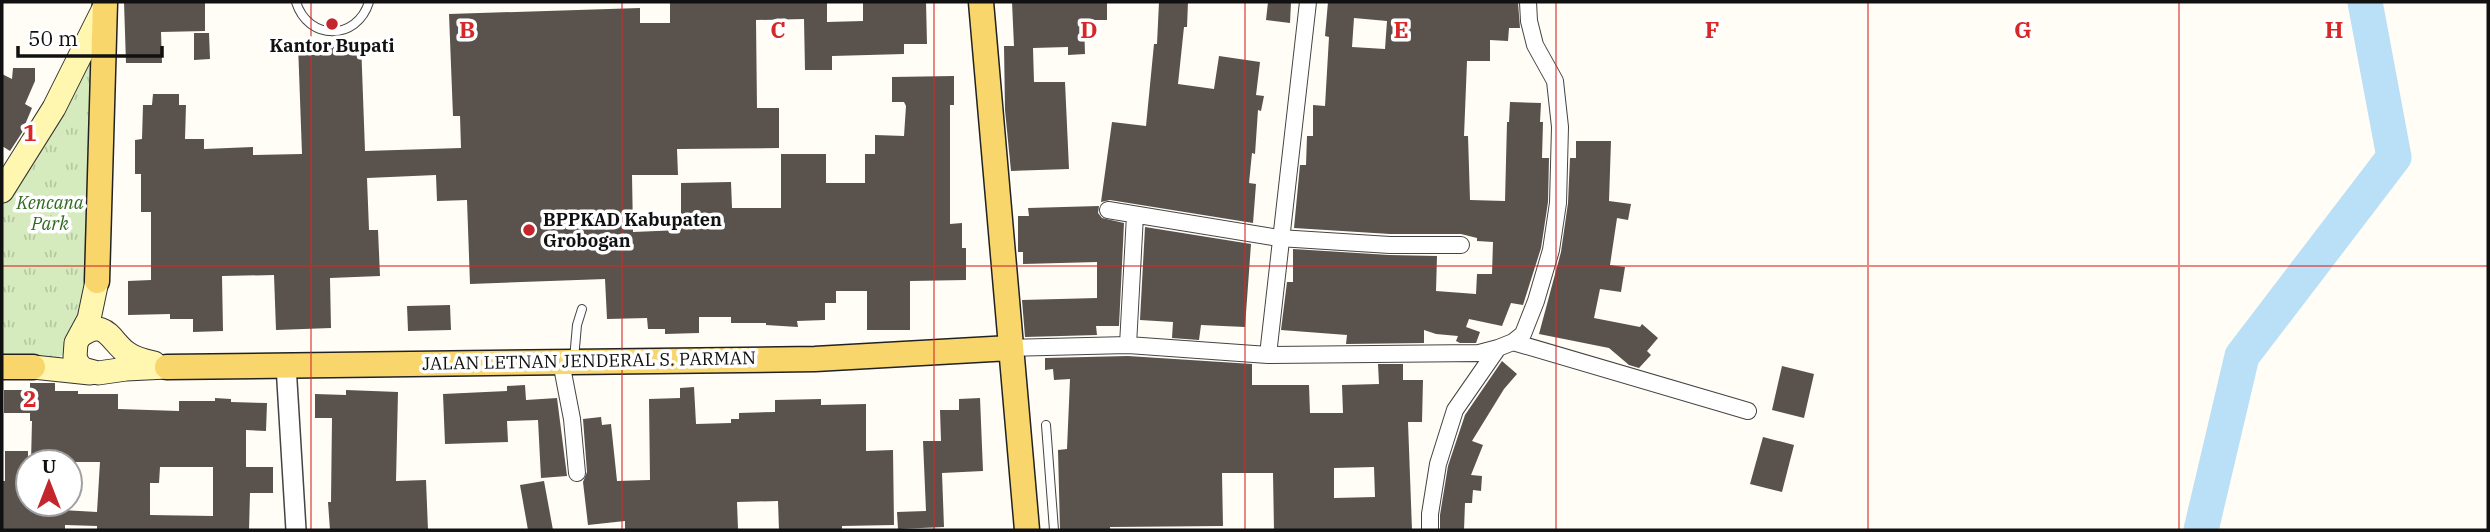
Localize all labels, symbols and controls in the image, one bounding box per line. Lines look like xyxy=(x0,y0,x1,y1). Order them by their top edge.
scale bar xyxy=(18,14,161,58)
text: B xyxy=(459,14,475,44)
text: C xyxy=(770,14,786,44)
text: D xyxy=(1080,14,1098,44)
text: E xyxy=(1393,14,1409,44)
text: F xyxy=(1705,14,1719,44)
text: G xyxy=(2014,14,2032,44)
text: H xyxy=(2325,14,2343,44)
marker: Kantor Bupati xyxy=(324,16,340,32)
text: 50 m xyxy=(28,24,78,52)
place label: Kantor Bupati xyxy=(269,34,395,57)
text: 1 xyxy=(23,117,37,147)
park label: Kencana Park xyxy=(16,191,84,235)
place label: BPPKAD Kabupaten Grobogan xyxy=(543,208,722,252)
marker: BPPKAD Kabupaten Grobogan xyxy=(521,222,537,238)
street label: JALAN LETNAN JENDERAL S. PARMAN xyxy=(422,346,756,375)
text: 2 xyxy=(23,383,37,413)
north arrow xyxy=(14,448,84,518)
text: U xyxy=(42,454,56,478)

